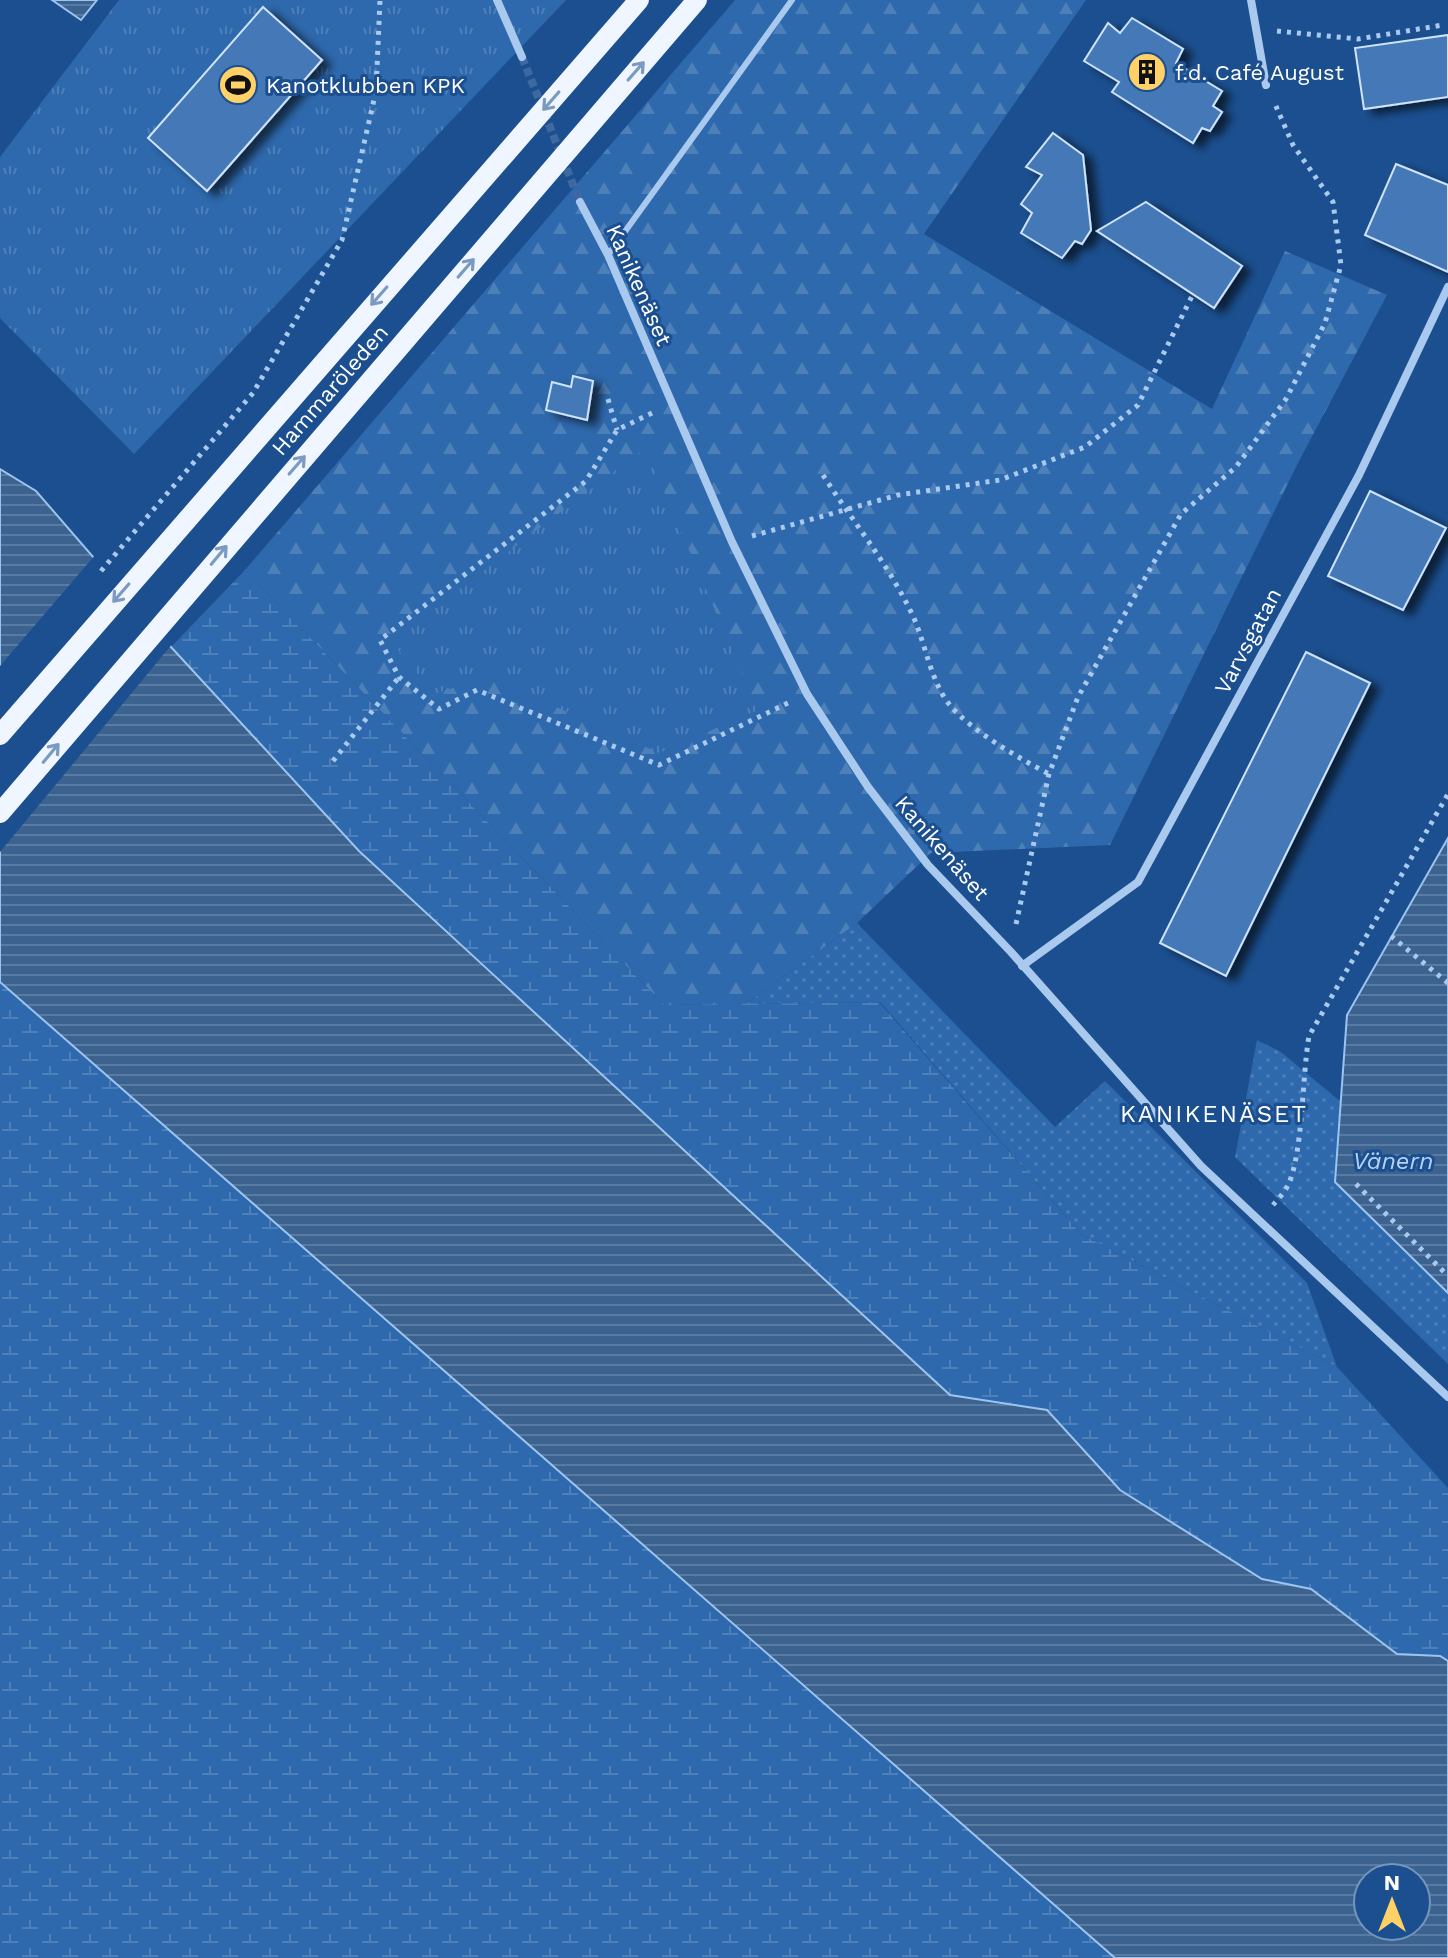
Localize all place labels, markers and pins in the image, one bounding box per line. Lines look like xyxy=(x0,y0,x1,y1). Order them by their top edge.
building icon: f.d. Café August xyxy=(1126,51,1168,93)
place label: f.d. Café August xyxy=(1175,60,1344,85)
sports icon: Kanotklubben KPK xyxy=(217,64,259,106)
place label: Kanotklubben KPK xyxy=(266,73,465,98)

